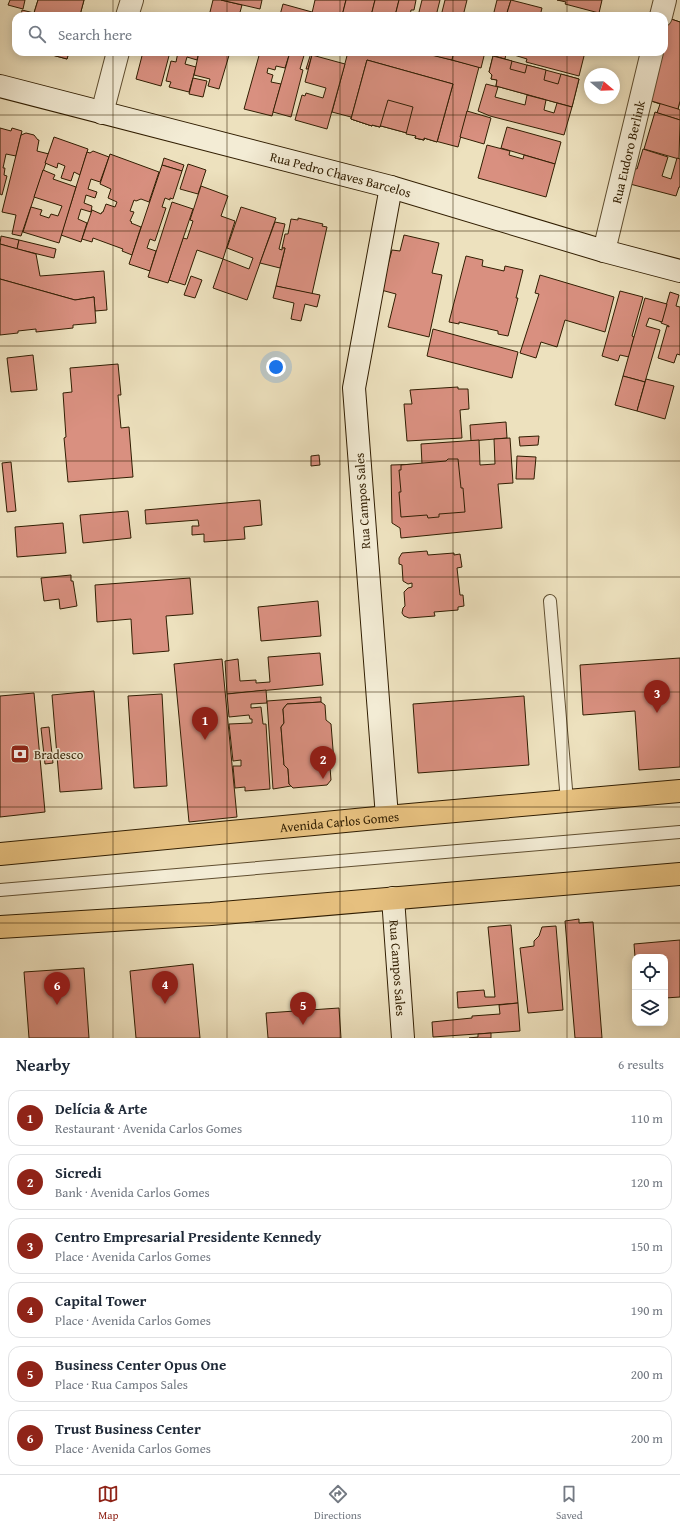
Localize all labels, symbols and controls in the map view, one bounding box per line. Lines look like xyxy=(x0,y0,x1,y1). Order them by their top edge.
search box xyxy=(12,12,668,56)
icon: search xyxy=(26,23,48,45)
text: Search here xyxy=(58,24,132,45)
north arrow xyxy=(584,68,620,104)
street label: Rua Eudoro Berlink xyxy=(607,98,650,205)
street label: Rua Pedro Chaves Barcelos xyxy=(268,147,413,203)
your location xyxy=(266,357,286,377)
street label: Rua Campos Sales xyxy=(350,452,375,550)
pin: 3 xyxy=(644,680,670,713)
pin: 1 xyxy=(192,707,218,740)
bank icon: Bradesco xyxy=(9,743,31,765)
place label: Bradesco xyxy=(34,745,84,764)
pin: 2 xyxy=(310,746,336,779)
street label: Avenida Carlos Gomes xyxy=(279,807,400,837)
street label: Rua Campos Sales xyxy=(385,919,410,1017)
map controls xyxy=(632,954,668,1026)
button: locate xyxy=(632,954,668,990)
pin: 4 xyxy=(152,971,178,1004)
pin: 6 xyxy=(44,972,70,1005)
button: layers xyxy=(632,990,668,1026)
pin: 5 xyxy=(290,992,316,1025)
text: Nearby xyxy=(16,1052,70,1077)
text: 6 results xyxy=(618,1055,664,1074)
text: Delícia & Arte xyxy=(55,1098,147,1119)
text: 1 xyxy=(27,1109,33,1128)
text: 110 m xyxy=(631,1109,663,1128)
text: Restaurant · Avenida Carlos Gomes xyxy=(55,1119,242,1138)
text: Sicredi xyxy=(55,1162,102,1183)
text: 2 xyxy=(27,1173,33,1192)
text: 120 m xyxy=(631,1173,663,1192)
text: Bank · Avenida Carlos Gomes xyxy=(55,1183,210,1202)
text: Centro Empresarial Presidente Kennedy xyxy=(55,1226,321,1247)
text: 3 xyxy=(27,1237,33,1256)
text: 150 m xyxy=(631,1237,663,1256)
text: Place · Avenida Carlos Gomes xyxy=(55,1247,211,1266)
text: Capital Tower xyxy=(55,1290,146,1311)
text: 4 xyxy=(27,1301,33,1320)
text: 190 m xyxy=(631,1301,663,1320)
text: Place · Avenida Carlos Gomes xyxy=(55,1311,211,1330)
text: Business Center Opus One xyxy=(55,1354,226,1375)
text: 5 xyxy=(27,1365,33,1384)
text: 200 m xyxy=(631,1365,663,1384)
text: Place · Rua Campos Sales xyxy=(55,1375,188,1394)
text: Trust Business Center xyxy=(55,1418,201,1439)
text: 6 xyxy=(27,1429,33,1448)
text: 200 m xyxy=(631,1429,663,1448)
text: Place · Avenida Carlos Gomes xyxy=(55,1439,211,1458)
tab: Map xyxy=(97,1483,119,1523)
tab: Directions xyxy=(314,1483,361,1523)
tab: Saved xyxy=(556,1483,583,1523)

